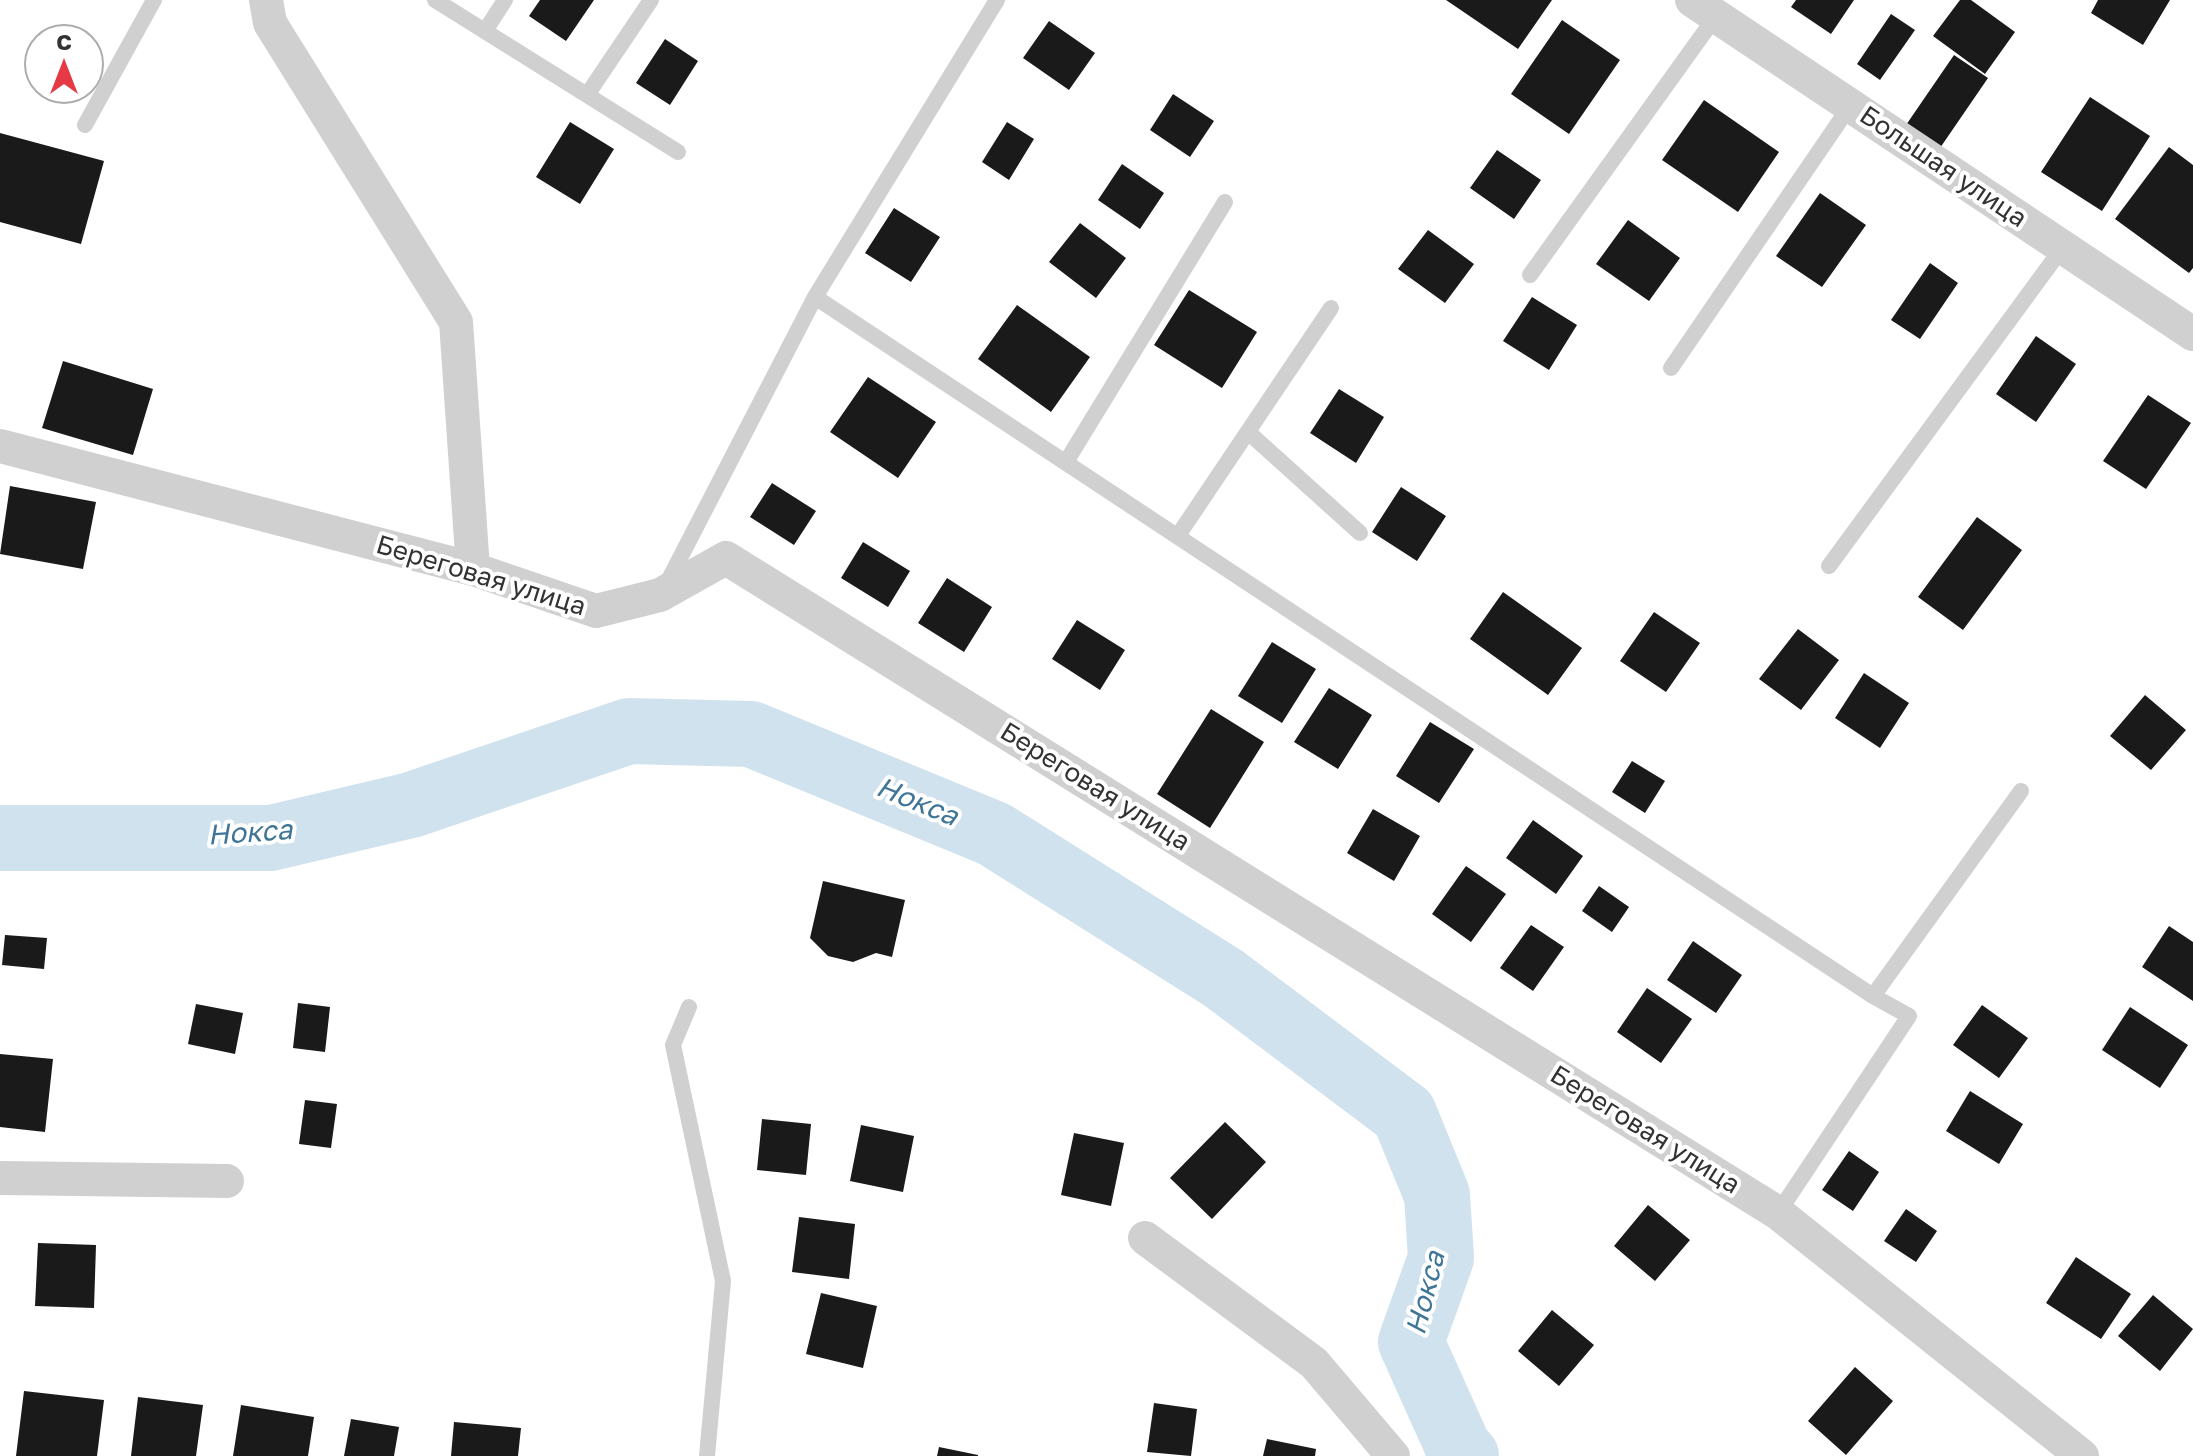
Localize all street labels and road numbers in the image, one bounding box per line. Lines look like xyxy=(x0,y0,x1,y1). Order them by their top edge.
street label: Большая улица xyxy=(1854,100,2032,234)
street label: Береговая улица xyxy=(372,529,590,623)
street label: Береговая улица xyxy=(994,716,1196,858)
street label: Береговая улица xyxy=(1544,1059,1746,1201)

